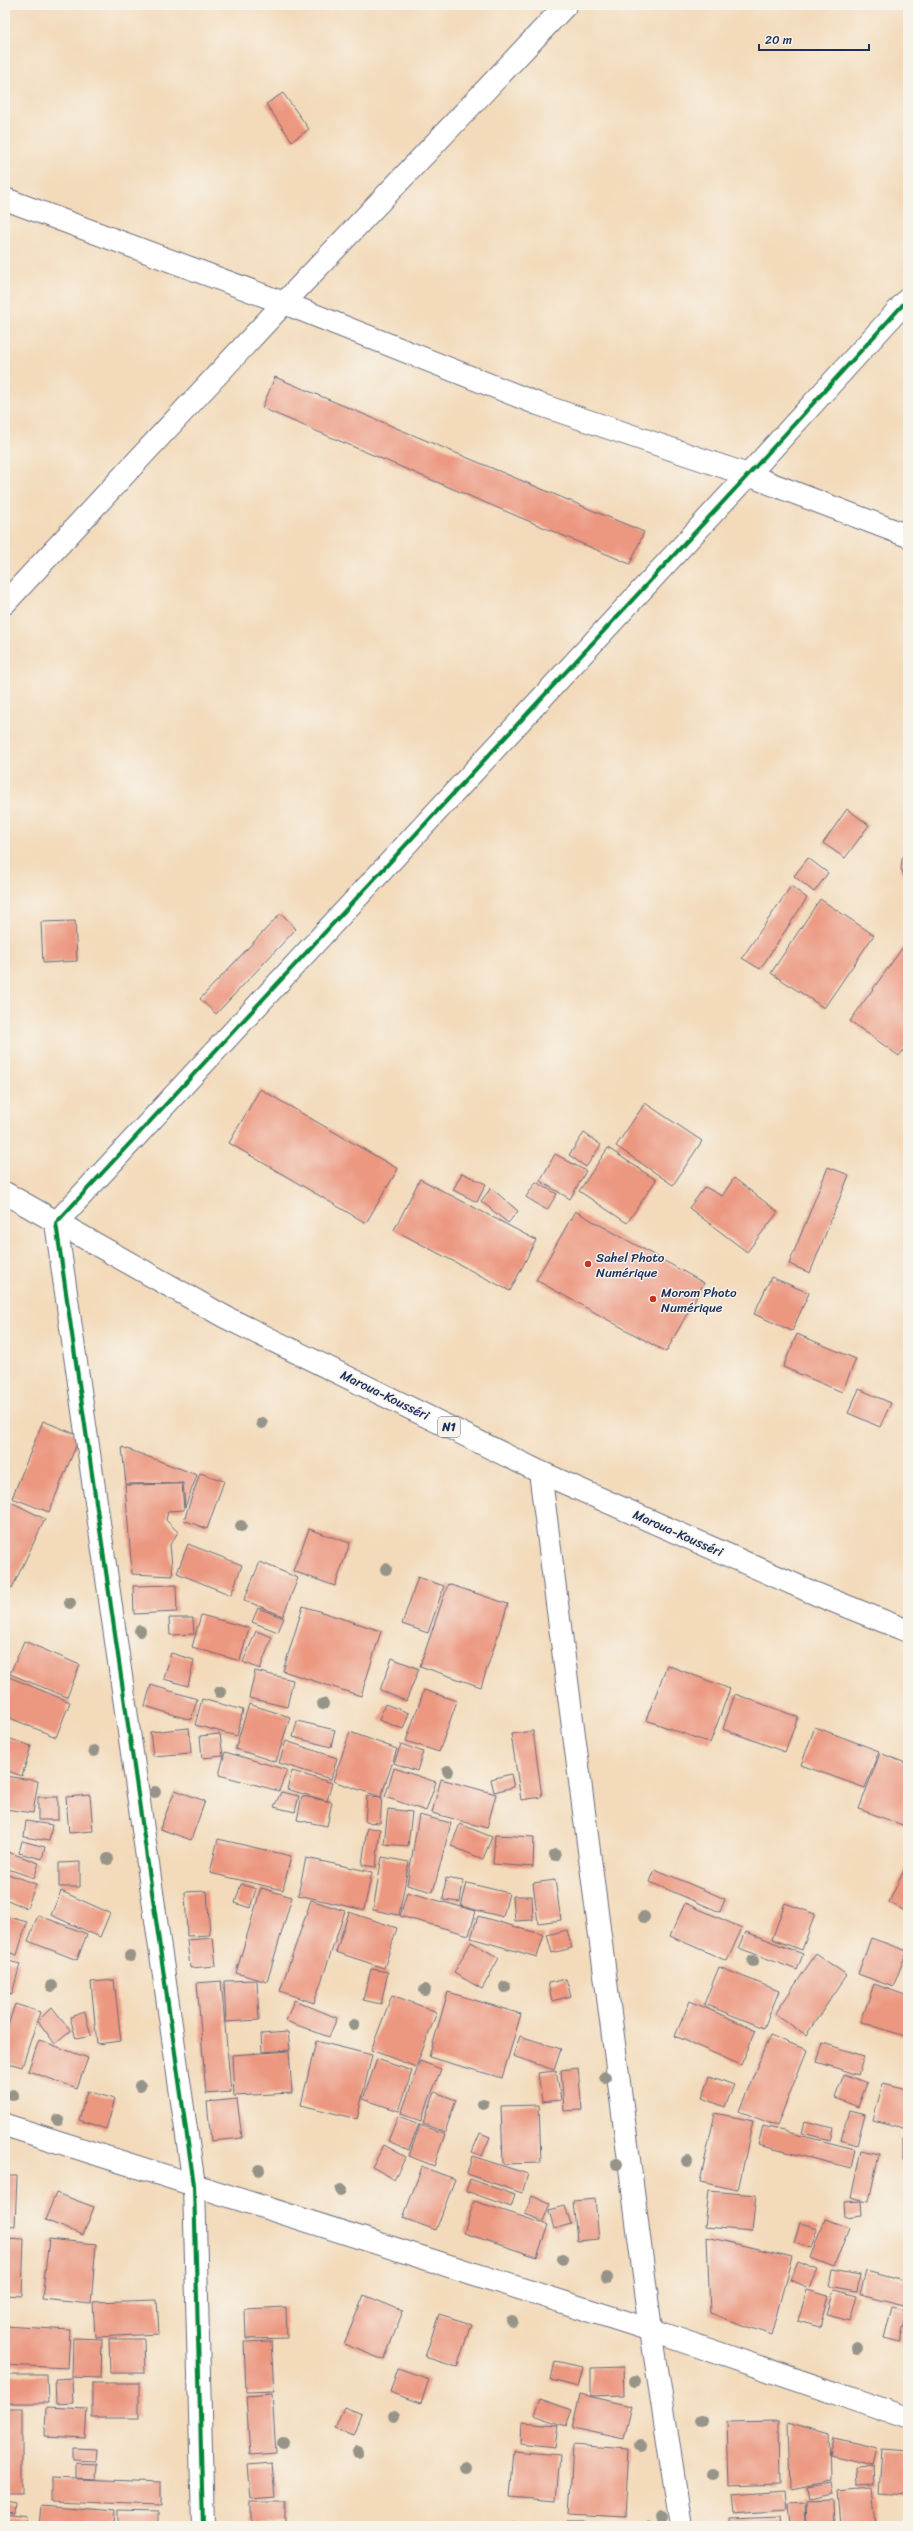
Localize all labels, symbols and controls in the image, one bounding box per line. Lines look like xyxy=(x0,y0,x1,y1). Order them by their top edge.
scale bar xyxy=(759,26,869,52)
text: 20 m xyxy=(765,29,792,51)
place label: Sahel Photo Numérique xyxy=(596,1246,665,1284)
marker: Sahel Photo Numérique xyxy=(583,1259,593,1269)
place label: Morom Photo Numérique xyxy=(661,1281,737,1319)
marker: Morom Photo Numérique xyxy=(648,1294,658,1304)
street label: Maroua-Kousséri xyxy=(336,1363,434,1427)
road number: N1 xyxy=(438,1417,460,1437)
street label: Maroua-Kousséri xyxy=(629,1503,727,1563)

